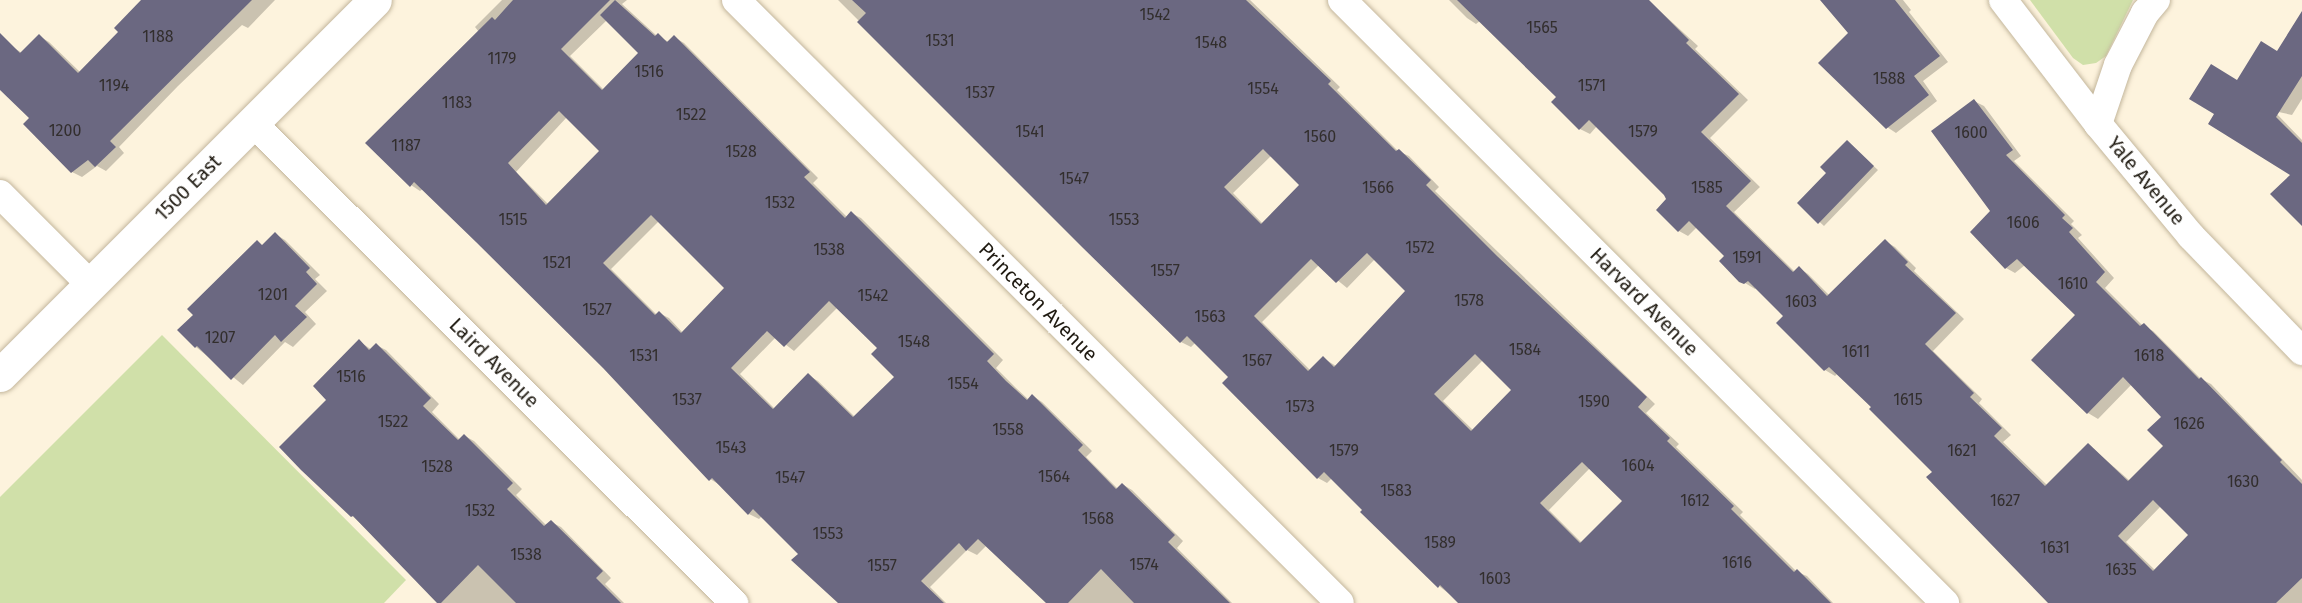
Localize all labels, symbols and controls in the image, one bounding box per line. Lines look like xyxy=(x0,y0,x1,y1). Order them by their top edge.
house number: 1542 xyxy=(1139,5,1171,25)
house number: 1565 xyxy=(1526,18,1558,38)
house number: 1188 xyxy=(142,27,174,47)
house number: 1531 xyxy=(925,31,955,51)
house number: 1548 xyxy=(1195,33,1227,53)
house number: 1179 xyxy=(488,49,516,69)
house number: 1516 xyxy=(634,62,664,82)
house number: 1588 xyxy=(1873,69,1905,89)
house number: 1194 xyxy=(99,76,129,96)
house number: 1571 xyxy=(1578,76,1606,96)
house number: 1554 xyxy=(1247,79,1279,99)
house number: 1537 xyxy=(965,83,995,103)
house number: 1183 xyxy=(442,93,472,113)
house number: 1522 xyxy=(676,105,706,125)
house number: 1200 xyxy=(49,121,81,141)
house number: 1541 xyxy=(1015,122,1045,142)
house number: 1579 xyxy=(1628,122,1658,142)
house number: 1600 xyxy=(1954,123,1988,143)
house number: 1560 xyxy=(1304,127,1336,147)
street label: Yale Avenue xyxy=(2102,132,2190,230)
house number: 1187 xyxy=(391,136,421,156)
house number: 1528 xyxy=(725,142,757,162)
street label: 1500 East xyxy=(150,150,226,226)
house number: 1547 xyxy=(1059,169,1089,189)
house number: 1566 xyxy=(1362,178,1394,198)
house number: 1585 xyxy=(1691,178,1723,198)
house number: 1532 xyxy=(765,193,795,213)
house number: 1515 xyxy=(498,210,528,230)
house number: 1553 xyxy=(1109,210,1139,230)
house number: 1606 xyxy=(2007,213,2039,233)
street label: Princeton Avenue xyxy=(974,238,1102,366)
house number: 1572 xyxy=(1405,238,1435,258)
house number: 1538 xyxy=(813,240,845,260)
street label: Harvard Avenue xyxy=(1585,243,1703,361)
house number: 1591 xyxy=(1732,248,1762,268)
house number: 1521 xyxy=(542,253,572,273)
house number: 1557 xyxy=(1150,261,1180,281)
house number: 1610 xyxy=(2058,274,2088,294)
house number: 1201 xyxy=(258,285,288,305)
house number: 1542 xyxy=(857,286,889,306)
house number: 1578 xyxy=(1454,291,1484,311)
house number: 1603 xyxy=(1785,292,1817,312)
house number: 1527 xyxy=(582,300,612,320)
house number: 1563 xyxy=(1194,307,1226,327)
street label: Laird Avenue xyxy=(444,313,544,413)
house number: 1207 xyxy=(205,328,235,348)
house number: 1548 xyxy=(898,332,930,352)
house number: 1584 xyxy=(1509,340,1541,360)
house number: 1611 xyxy=(1842,342,1870,362)
house number: 1531 xyxy=(629,346,659,366)
house number: 1618 xyxy=(2134,346,2164,366)
house number: 1567 xyxy=(1242,351,1272,371)
house number: 1516 xyxy=(336,367,366,387)
house number: 1554 xyxy=(947,374,979,394)
house number: 1537 xyxy=(672,390,702,410)
house number: 1615 xyxy=(1893,390,1923,410)
house number: 1590 xyxy=(1578,392,1610,412)
house number: 1573 xyxy=(1285,397,1315,417)
house number: 1522 xyxy=(378,412,408,432)
house number: 1626 xyxy=(2173,414,2205,434)
house number: 1558 xyxy=(992,420,1024,440)
house number: 1543 xyxy=(715,438,747,458)
house number: 1579 xyxy=(1329,441,1359,461)
house number: 1621 xyxy=(1947,441,1977,461)
house number: 1604 xyxy=(1622,456,1654,476)
house number: 1528 xyxy=(421,457,453,477)
house number: 1564 xyxy=(1038,467,1070,487)
house number: 1547 xyxy=(775,468,805,488)
house number: 1630 xyxy=(2227,472,2259,492)
house number: 1583 xyxy=(1380,481,1412,501)
house number: 1612 xyxy=(1680,491,1710,511)
house number: 1627 xyxy=(1990,491,2020,511)
house number: 1532 xyxy=(465,501,495,521)
house number: 1568 xyxy=(1082,509,1114,529)
house number: 1553 xyxy=(813,524,843,544)
house number: 1589 xyxy=(1424,533,1456,553)
house number: 1631 xyxy=(2040,538,2070,558)
house number: 1538 xyxy=(510,545,542,565)
house number: 1616 xyxy=(1722,553,1752,573)
house number: 1574 xyxy=(1129,555,1159,575)
house number: 1557 xyxy=(867,556,897,576)
house number: 1635 xyxy=(2105,560,2137,580)
house number: 1603 xyxy=(1479,569,1511,589)

